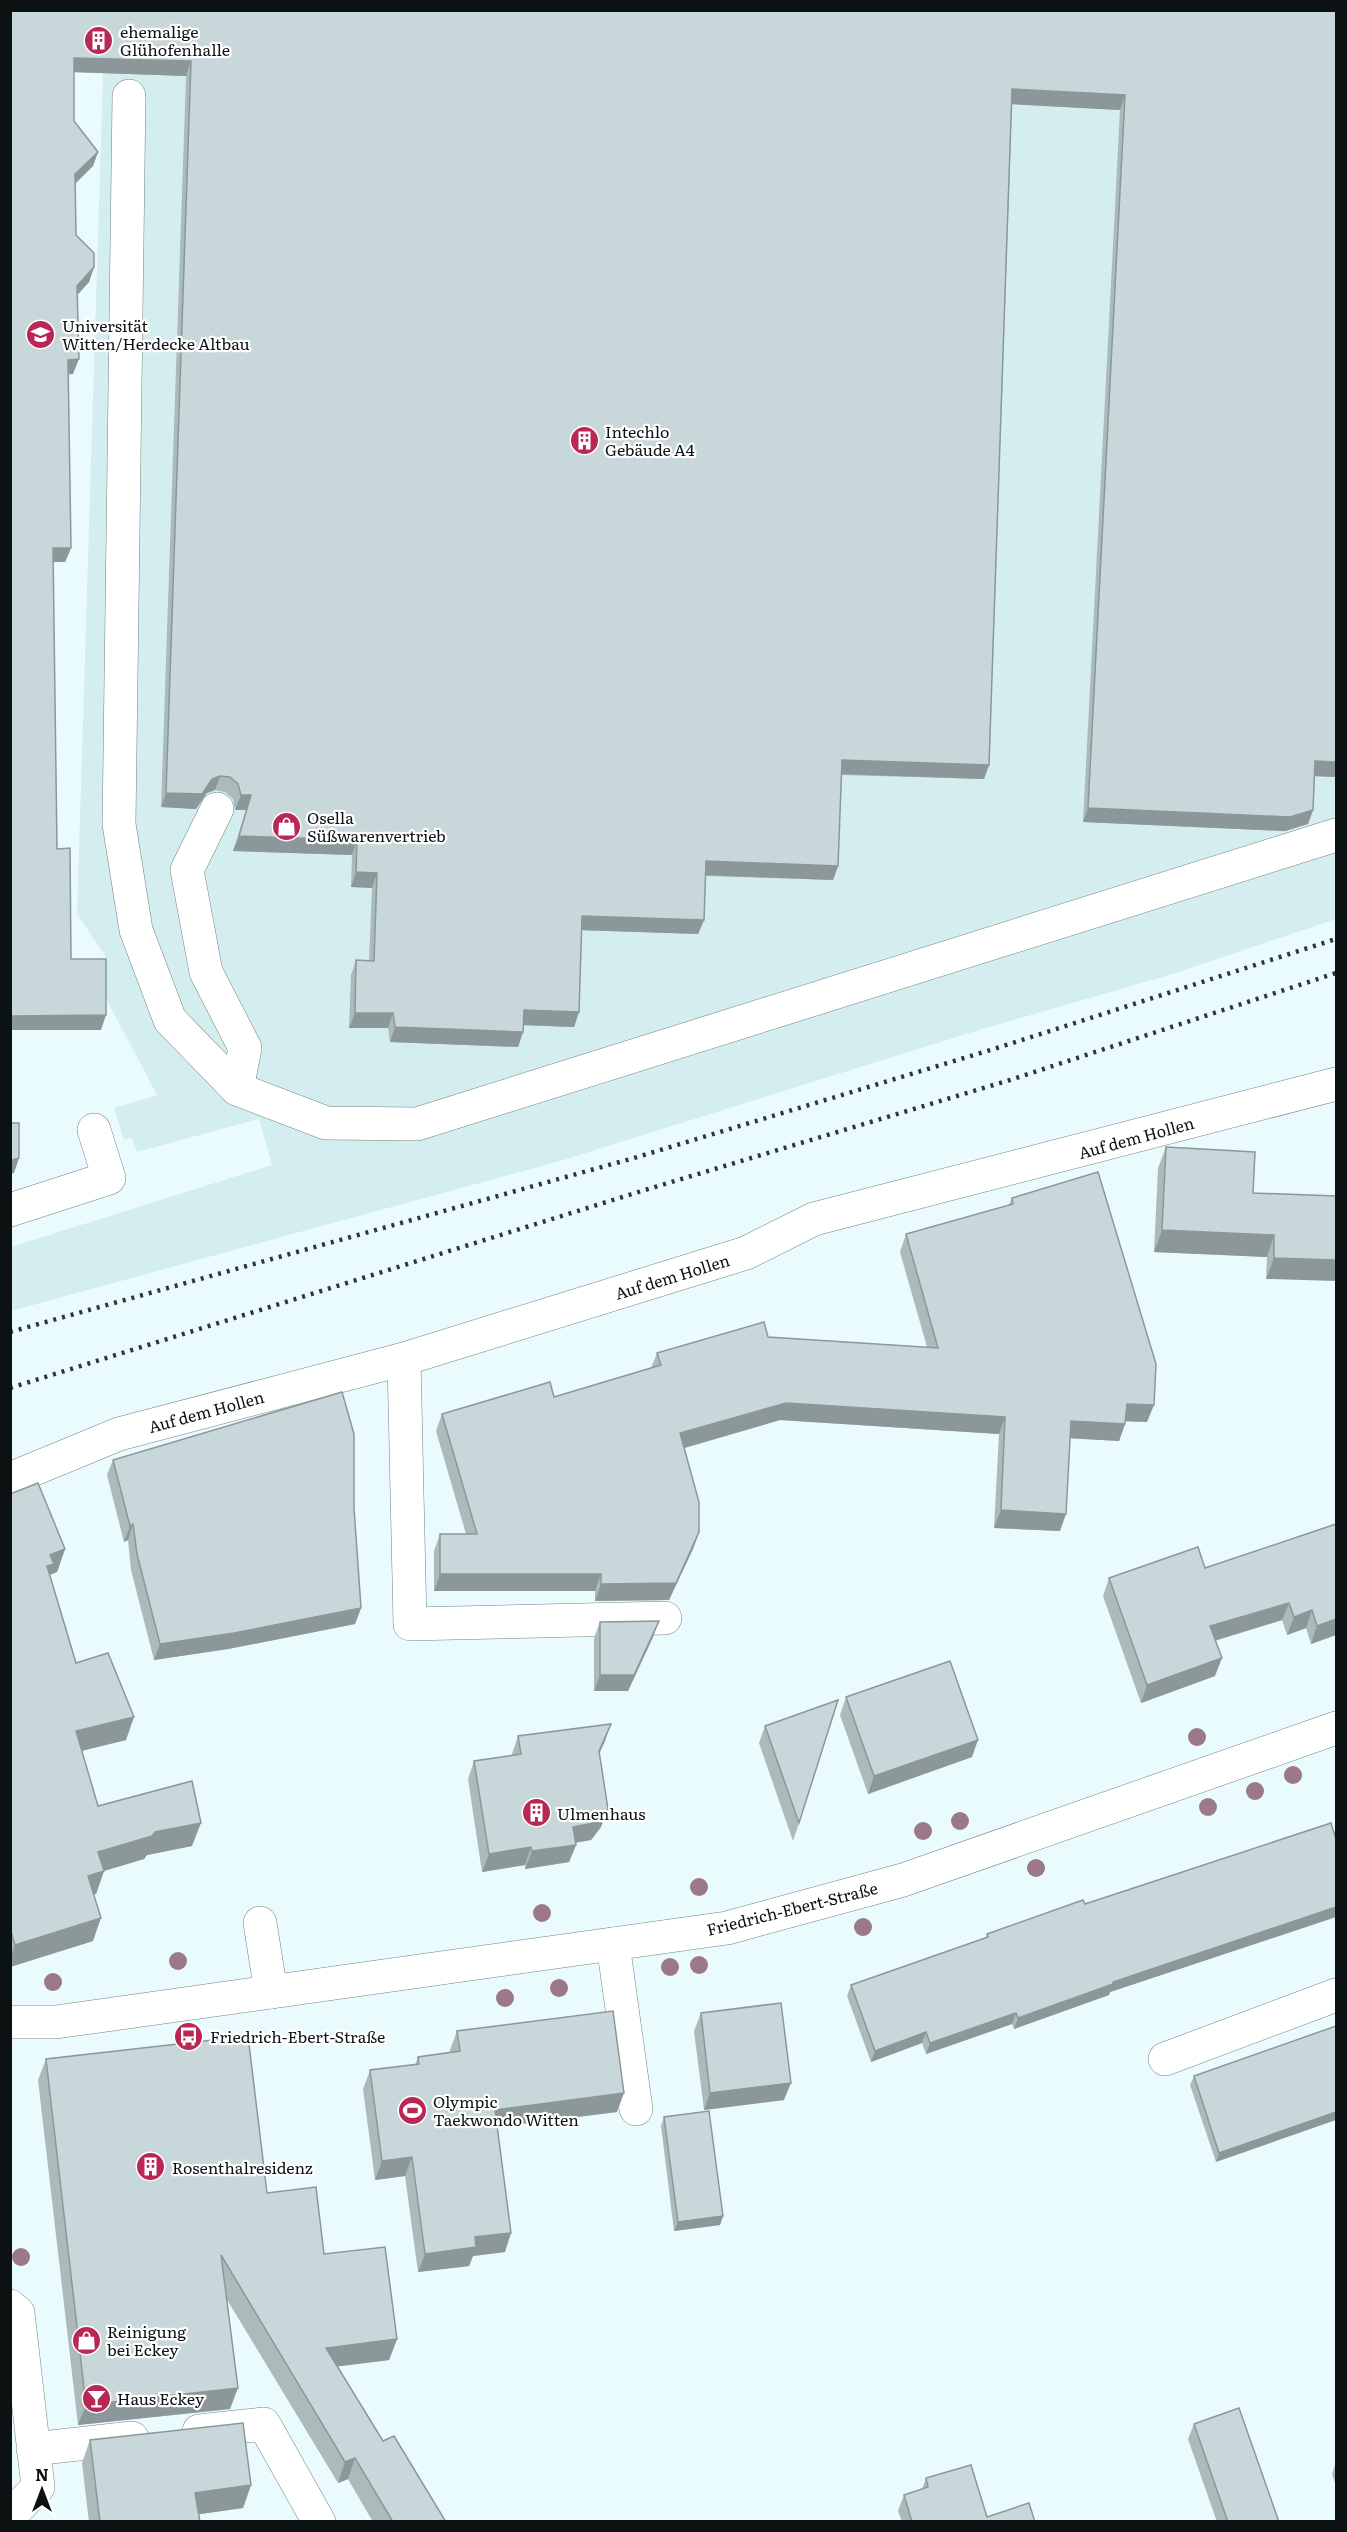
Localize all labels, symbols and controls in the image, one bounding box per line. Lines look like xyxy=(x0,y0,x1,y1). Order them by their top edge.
place label: ehemalige Glühofenhalle xyxy=(120,19,230,61)
building icon: ehemalige Glühofenhalle xyxy=(83,24,115,56)
place label: Universität Witten/Herdecke Altbau xyxy=(62,313,250,355)
school or university icon: Universität Witten/Herdecke Altbau xyxy=(25,318,57,350)
place label: Intechlo Gebäude A4 xyxy=(605,419,695,461)
building icon: Intechlo Gebäude A4 xyxy=(568,424,600,456)
place label: Osella Süßwarenvertrieb xyxy=(307,805,446,847)
shop icon: Osella Süßwarenvertrieb xyxy=(270,810,302,842)
street label: Auf dem Hollen xyxy=(1075,1110,1197,1164)
street label: Auf dem Hollen xyxy=(612,1247,733,1305)
street label: Auf dem Hollen xyxy=(145,1384,267,1438)
building icon: Ulmenhaus xyxy=(520,1797,552,1829)
place label: Ulmenhaus xyxy=(557,1801,646,1825)
street label: Friedrich-Ebert-Straße xyxy=(704,1875,880,1941)
bus stop icon: Friedrich-Ebert-Straße xyxy=(173,2020,205,2052)
place label: Friedrich-Ebert-Straße xyxy=(210,2024,385,2048)
place label: Olympic Taekwondo Witten xyxy=(433,2089,579,2131)
sports icon: Olympic Taekwondo Witten xyxy=(396,2094,428,2126)
building icon: Rosenthalresidenz xyxy=(135,2151,167,2183)
place label: Rosenthalresidenz xyxy=(172,2155,313,2179)
place label: Reinigung bei Eckey xyxy=(107,2319,186,2361)
shop icon: Reinigung bei Eckey xyxy=(70,2324,102,2356)
bar icon: Haus Eckey xyxy=(80,2382,112,2414)
place label: Haus Eckey xyxy=(117,2386,205,2410)
north arrow xyxy=(12,2460,72,2520)
text: N xyxy=(35,2462,49,2486)

